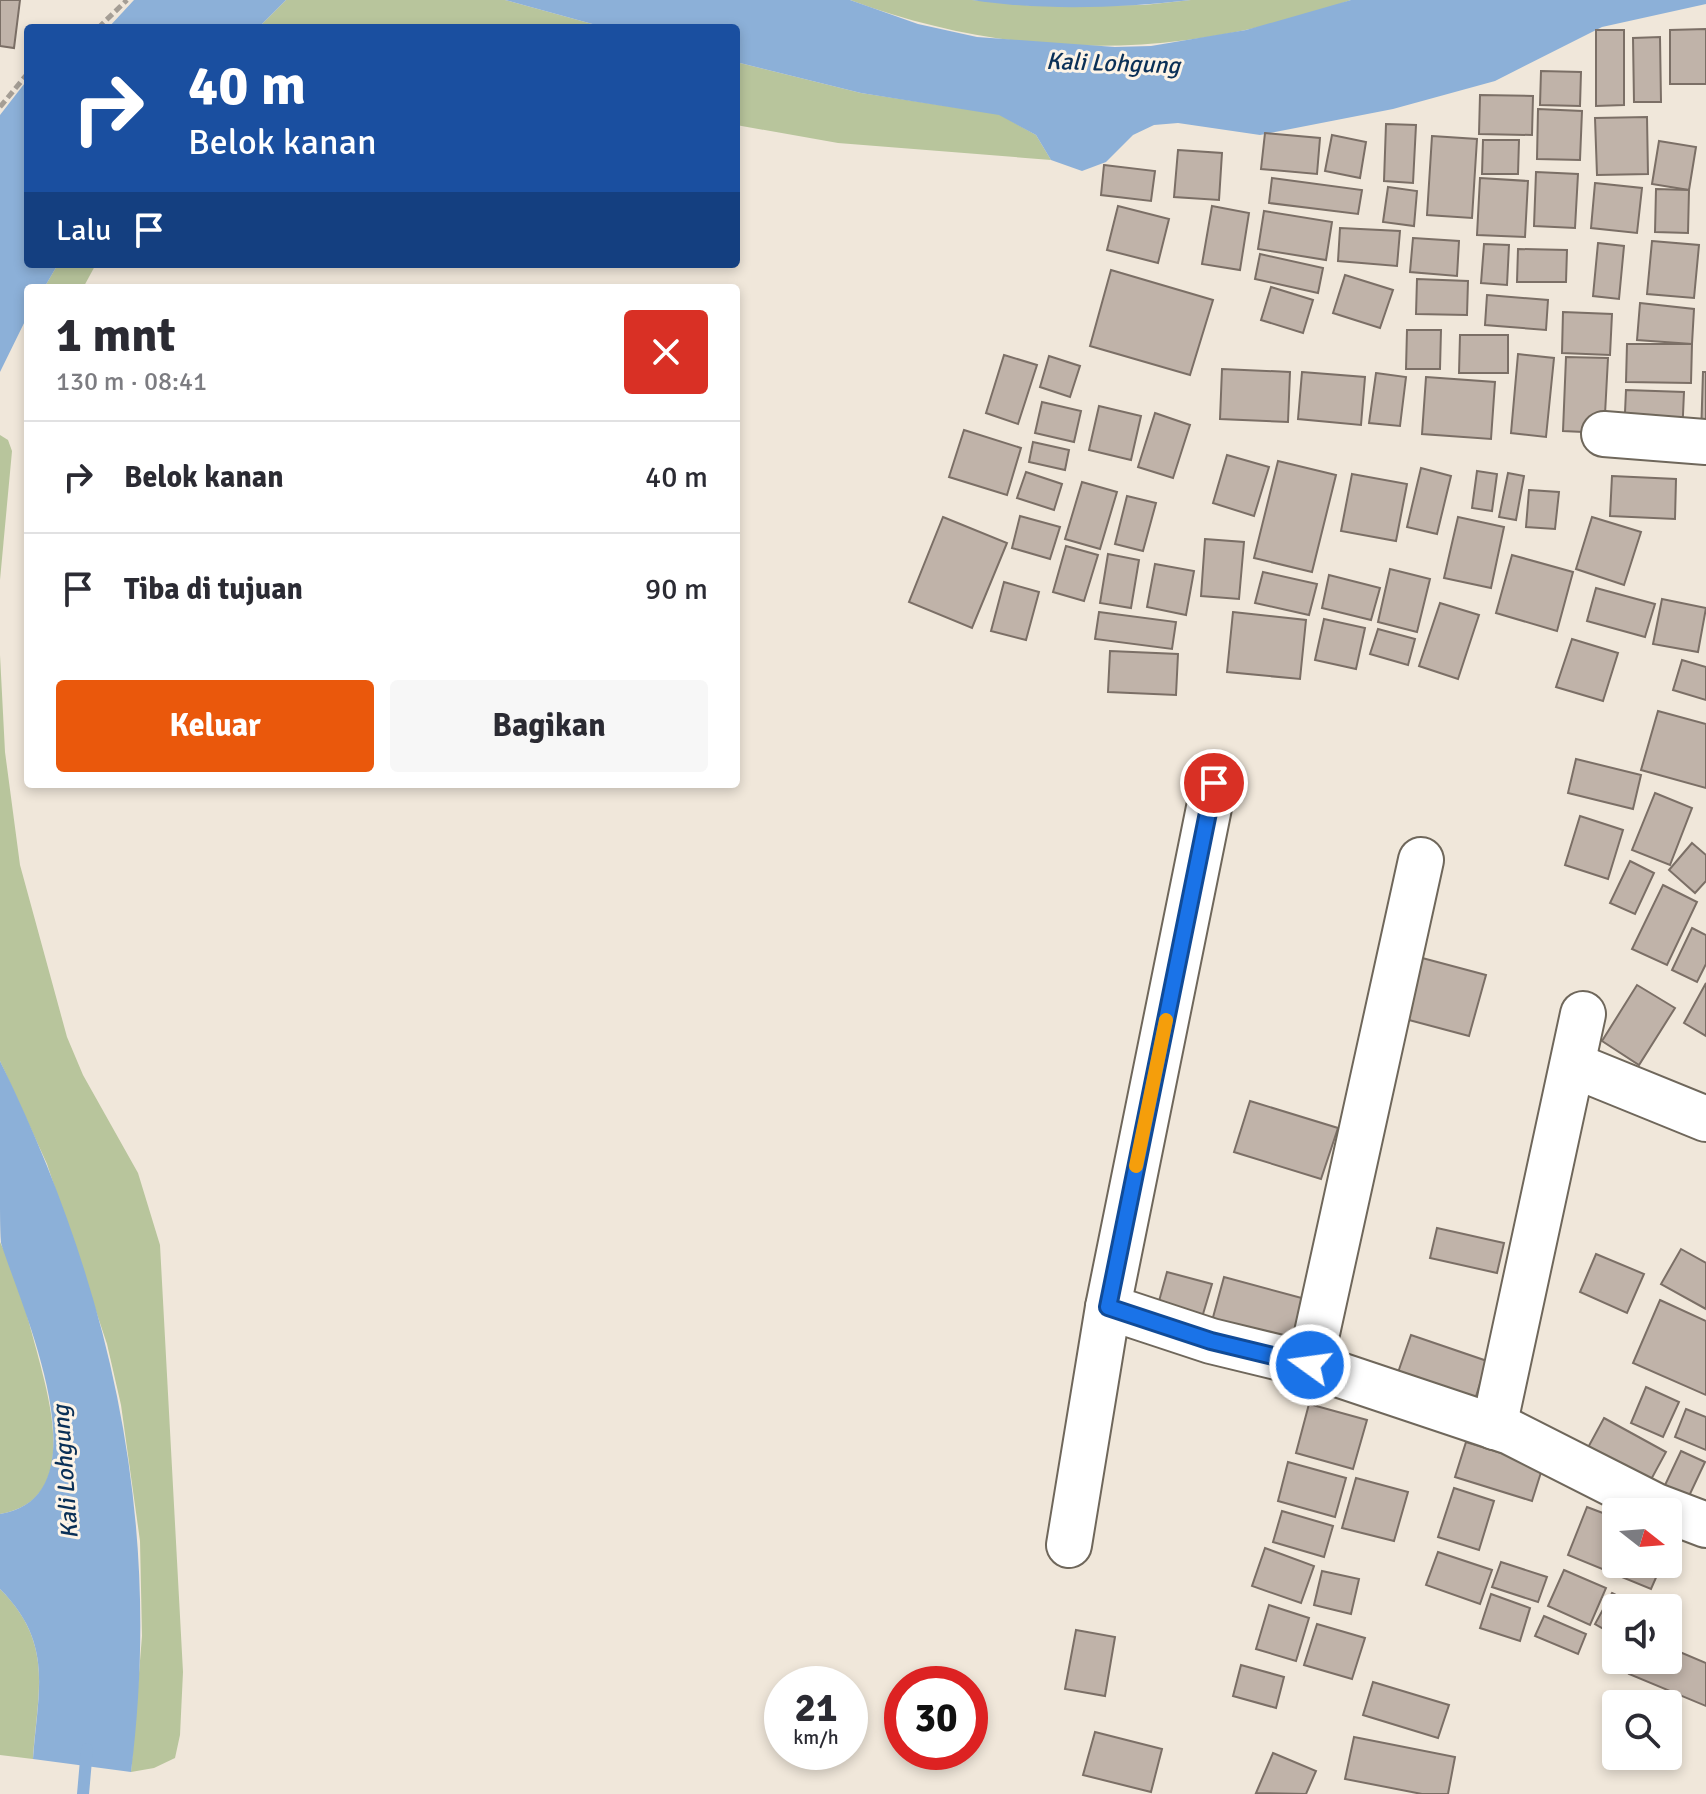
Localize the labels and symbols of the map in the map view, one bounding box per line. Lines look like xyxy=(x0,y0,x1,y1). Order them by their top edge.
water label: Kali Lohgung xyxy=(1045,46,1183,80)
pin xyxy=(1180,749,1248,817)
position arrow xyxy=(1268,1323,1352,1407)
water label: Kali Lohgung xyxy=(45,1402,85,1540)
north arrow xyxy=(1602,1498,1682,1578)
speed limit sign: 30 xyxy=(884,1666,988,1770)

